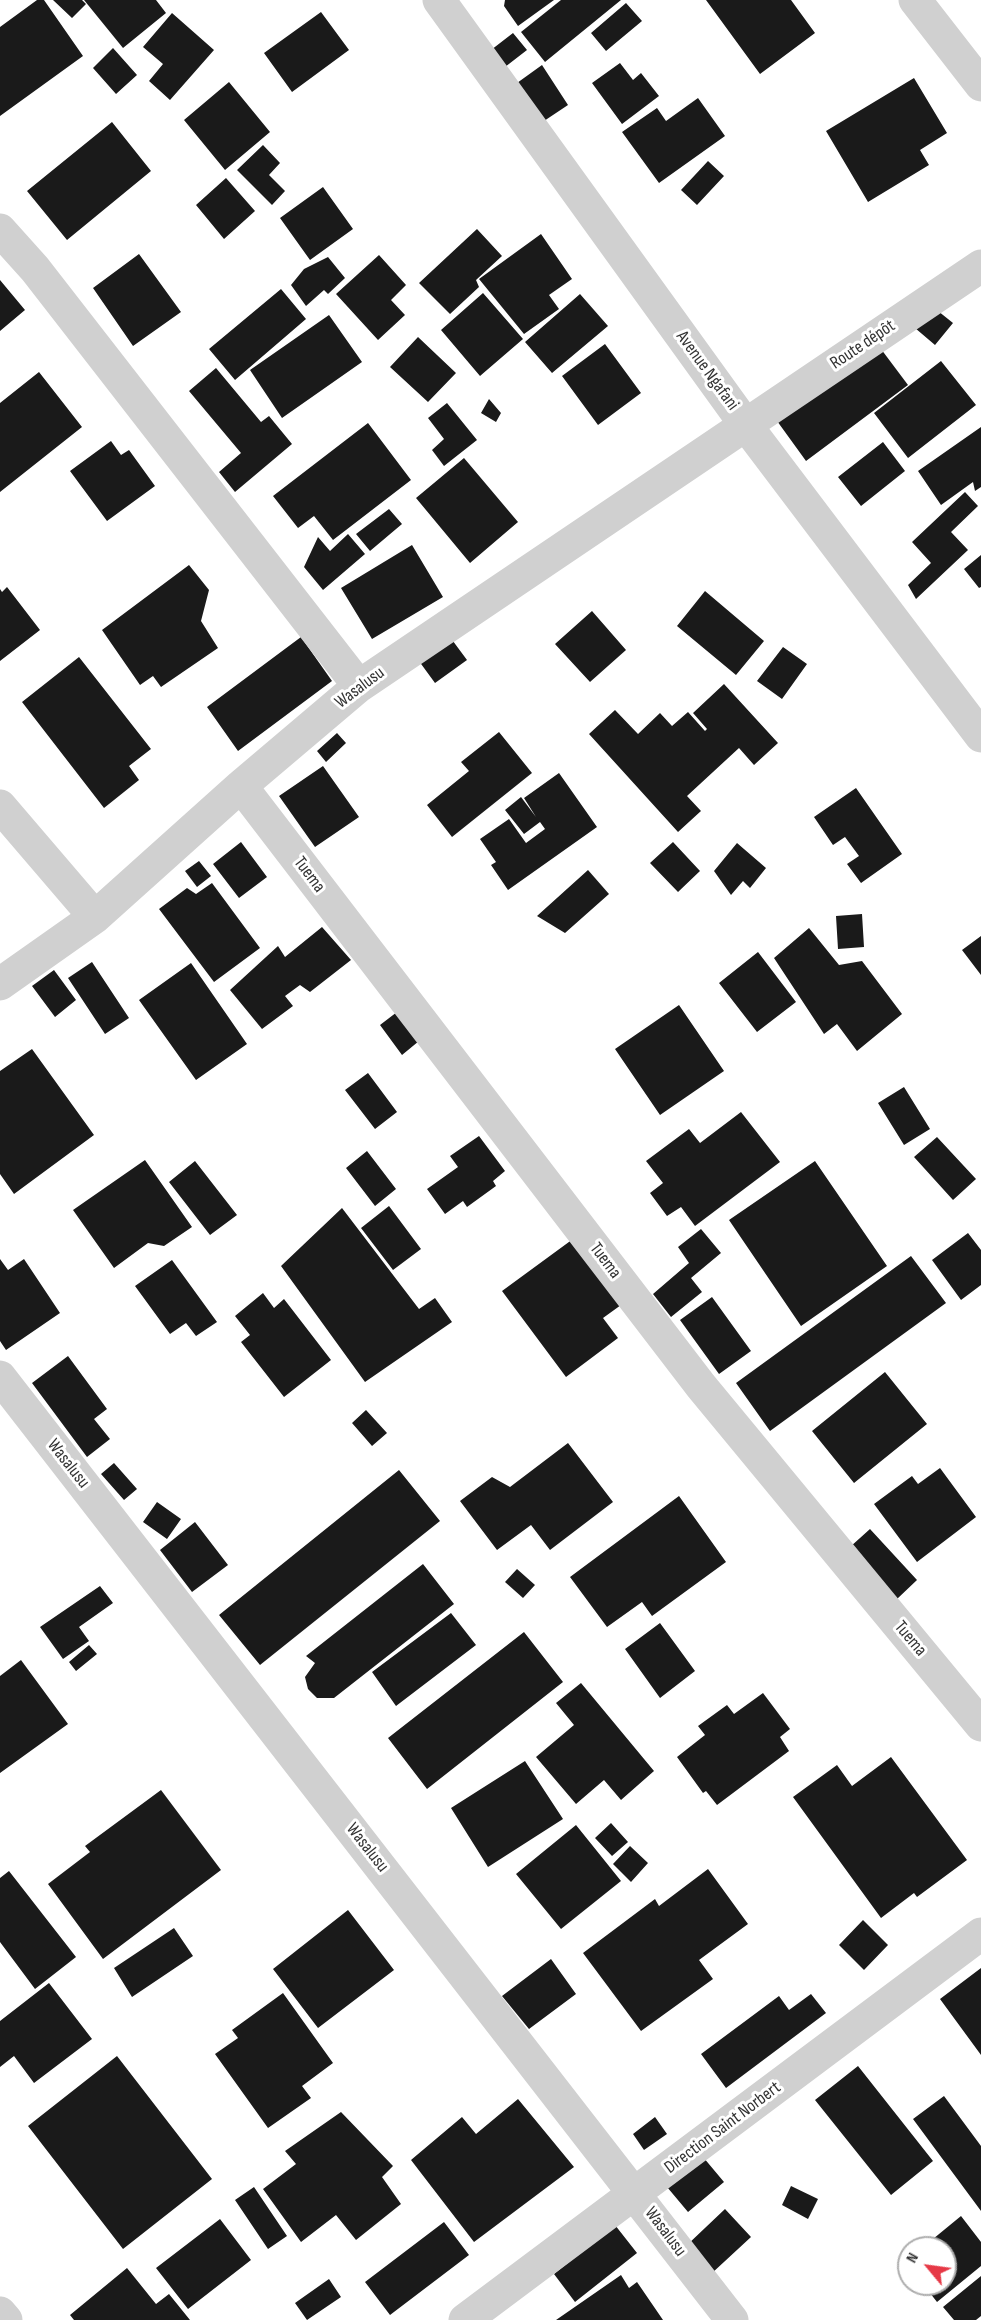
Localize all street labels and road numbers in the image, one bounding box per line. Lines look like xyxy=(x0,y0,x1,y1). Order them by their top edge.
street label: Route dépôt xyxy=(826,315,900,375)
street label: Avenue Ngafani xyxy=(671,327,743,415)
street label: Wasalusu xyxy=(331,662,389,714)
street label: Tuema xyxy=(289,853,329,897)
street label: Tuema xyxy=(585,1239,625,1283)
street label: Wasalusu xyxy=(42,1435,94,1493)
street label: Tuema xyxy=(889,1617,931,1661)
street label: Wasalusu xyxy=(341,1819,393,1877)
street label: Direction Saint Norbert xyxy=(661,2077,785,2179)
street label: Wasalusu xyxy=(639,2203,691,2261)

